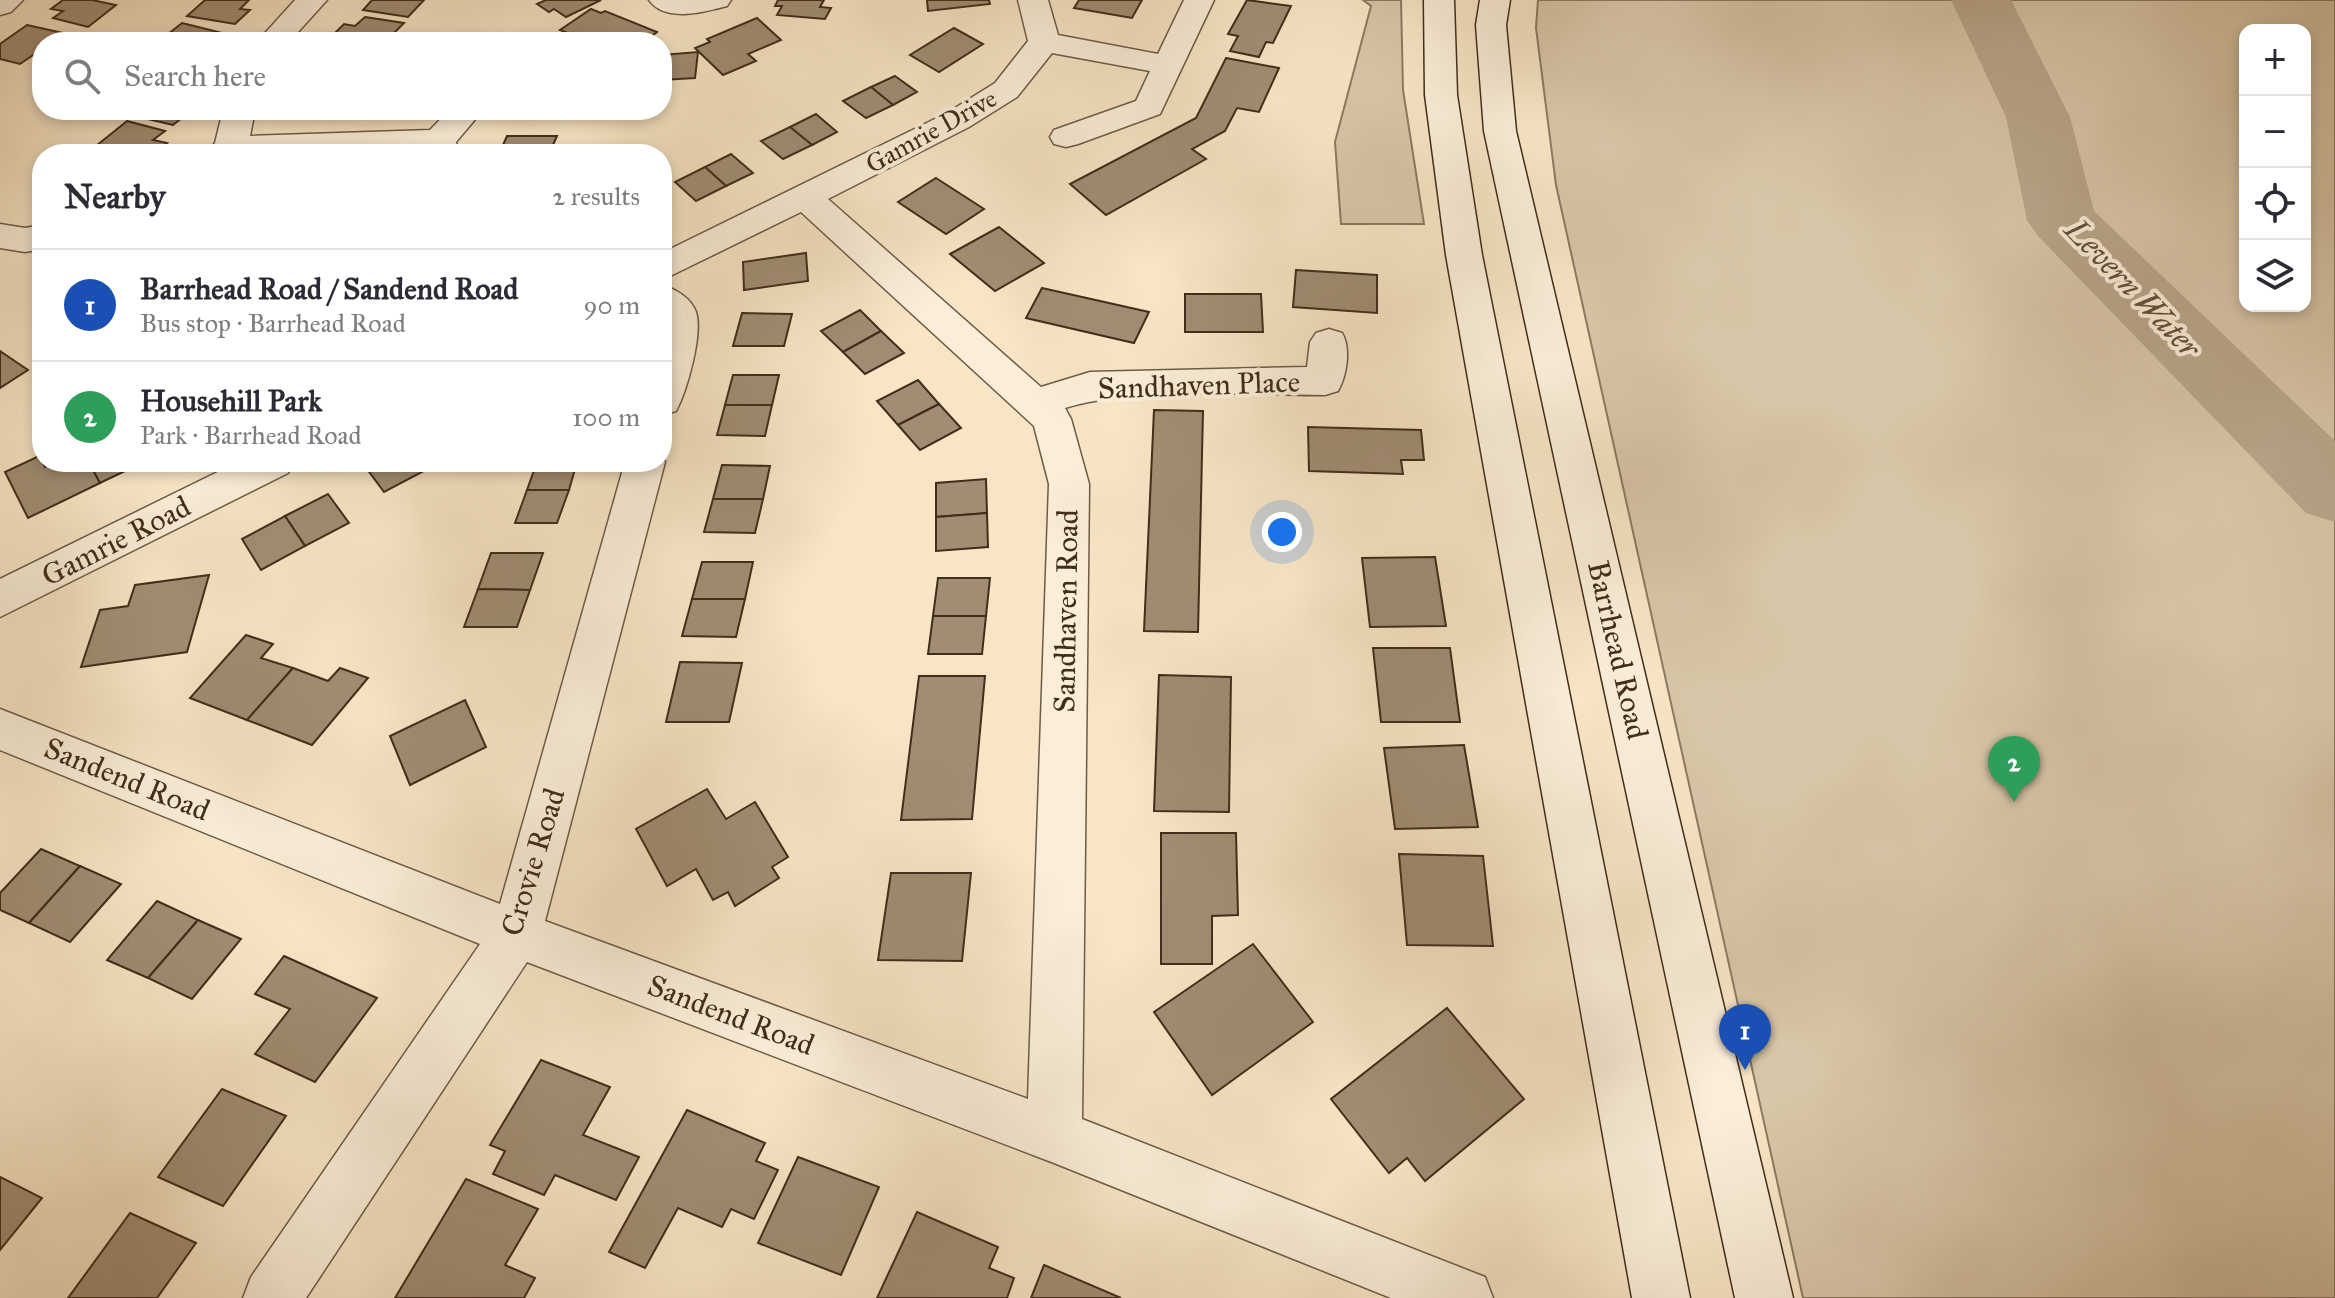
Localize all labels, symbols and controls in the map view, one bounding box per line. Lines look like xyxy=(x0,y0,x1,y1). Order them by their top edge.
map controls xyxy=(2239,24,2311,312)
button: + xyxy=(2239,24,2311,96)
search box xyxy=(32,32,672,120)
icon: search xyxy=(60,54,104,98)
text: Search here xyxy=(124,58,266,94)
street label: Gamrie Drive xyxy=(860,82,1002,180)
button: − xyxy=(2239,96,2311,168)
button: locate xyxy=(2239,168,2311,240)
text: Nearby xyxy=(64,176,166,217)
text: 2 results xyxy=(552,180,640,212)
water label: Levern Water xyxy=(2055,209,2210,367)
button: layers xyxy=(2239,240,2311,312)
text: Barrhead Road / Sandend Road xyxy=(140,271,518,307)
text: 1 xyxy=(85,289,95,321)
text: 90 m xyxy=(583,289,640,321)
text: Bus stop · Barrhead Road xyxy=(140,307,406,339)
street label: Sandhaven Place xyxy=(1097,363,1301,407)
text: Househill Park xyxy=(140,383,322,419)
text: 2 xyxy=(84,401,96,433)
text: 100 m xyxy=(572,401,640,433)
text: Park · Barrhead Road xyxy=(140,419,362,451)
street label: Gamrie Road xyxy=(36,488,196,594)
street label: Sandhaven Road xyxy=(1046,509,1086,713)
your location xyxy=(1262,512,1302,552)
street label: Barrhead Road xyxy=(1580,557,1656,743)
street label: Sandend Road xyxy=(39,729,215,829)
pin: 2 xyxy=(1988,736,2040,802)
street label: Crovie Road xyxy=(494,784,572,940)
street label: Sandend Road xyxy=(643,967,819,1063)
pin: 1 xyxy=(1719,1004,1771,1070)

